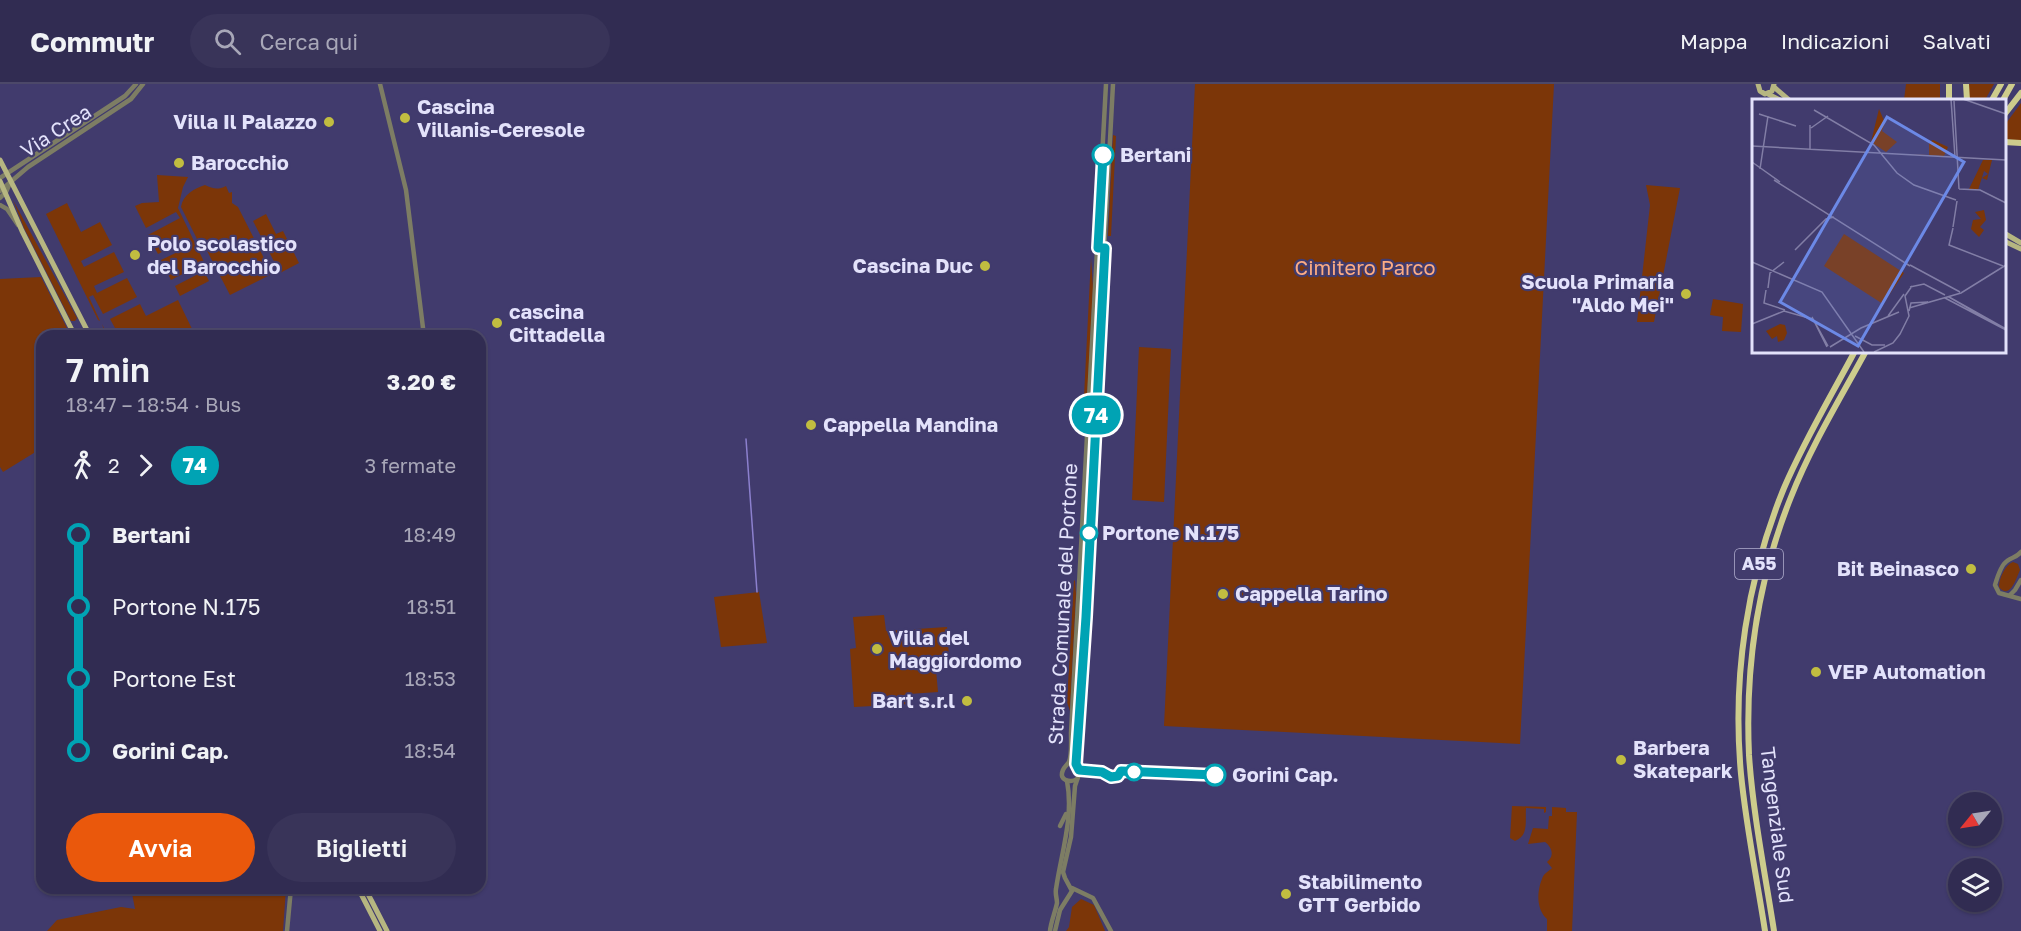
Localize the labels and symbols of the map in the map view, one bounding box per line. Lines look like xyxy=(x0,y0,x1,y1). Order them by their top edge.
place label: Cascina Villanis-Ceresole xyxy=(417,94,585,141)
street label: Via Crea xyxy=(16,99,95,162)
inset map xyxy=(1752,99,2006,352)
place label: Villa Il Palazzo xyxy=(173,109,317,133)
marker: Cascina Villanis-Ceresole xyxy=(398,111,412,125)
marker: Villa Il Palazzo xyxy=(322,115,336,129)
place label: Bertani xyxy=(1120,142,1191,166)
marker: Bertani xyxy=(1092,144,1114,166)
place label: Barocchio xyxy=(191,150,289,174)
marker: Barocchio xyxy=(172,156,186,170)
place label: Polo scolastico del Barocchio xyxy=(147,231,297,278)
marker: Polo scolastico del Barocchio xyxy=(128,248,142,262)
place label: Cascina Duc xyxy=(853,253,973,277)
park label: Cimitero Parco xyxy=(1295,255,1435,279)
marker: Cascina Duc xyxy=(978,259,992,273)
place label: Scuola Primaria "Aldo Mei" xyxy=(1521,269,1674,316)
marker: Scuola Primaria "Aldo Mei" xyxy=(1679,287,1693,301)
place label: cascina Cittadella xyxy=(509,299,605,346)
marker: cascina Cittadella xyxy=(490,316,504,330)
line badge: 74 xyxy=(1069,396,1123,434)
place label: Cappella Mandina xyxy=(823,412,998,436)
marker: Cappella Mandina xyxy=(804,418,818,432)
street label: Strada Comunale del Portone xyxy=(1043,463,1081,745)
place label: Portone N.175 xyxy=(1102,520,1239,544)
marker: Portone N.175 xyxy=(1080,524,1098,542)
road number: A55 xyxy=(1735,549,1783,579)
place label: Bit Beinasco xyxy=(1837,556,1959,580)
marker: Bit Beinasco xyxy=(1964,562,1978,576)
place label: Cappella Tarino xyxy=(1235,581,1388,605)
marker: Cappella Tarino xyxy=(1216,587,1230,601)
place label: Villa del Maggiordomo xyxy=(889,625,1022,672)
marker: Villa del Maggiordomo xyxy=(870,642,884,656)
place label: VEP Automation xyxy=(1828,659,1986,683)
marker: VEP Automation xyxy=(1809,665,1823,679)
place label: Bart s.r.l xyxy=(872,688,955,712)
marker: Bart s.r.l xyxy=(960,694,974,708)
place label: Barbera Skatepark xyxy=(1633,735,1733,782)
street label: Tangenziale Sud xyxy=(1756,745,1799,904)
marker: Barbera Skatepark xyxy=(1614,753,1628,767)
place label: Gorini Cap. xyxy=(1232,762,1339,786)
unlabelled marker xyxy=(1125,763,1143,781)
marker: Gorini Cap. xyxy=(1204,764,1226,786)
north arrow xyxy=(1948,792,2002,846)
place label: Stabilimento GTT Gerbido xyxy=(1298,869,1422,916)
marker: Stabilimento GTT Gerbido xyxy=(1279,887,1293,901)

